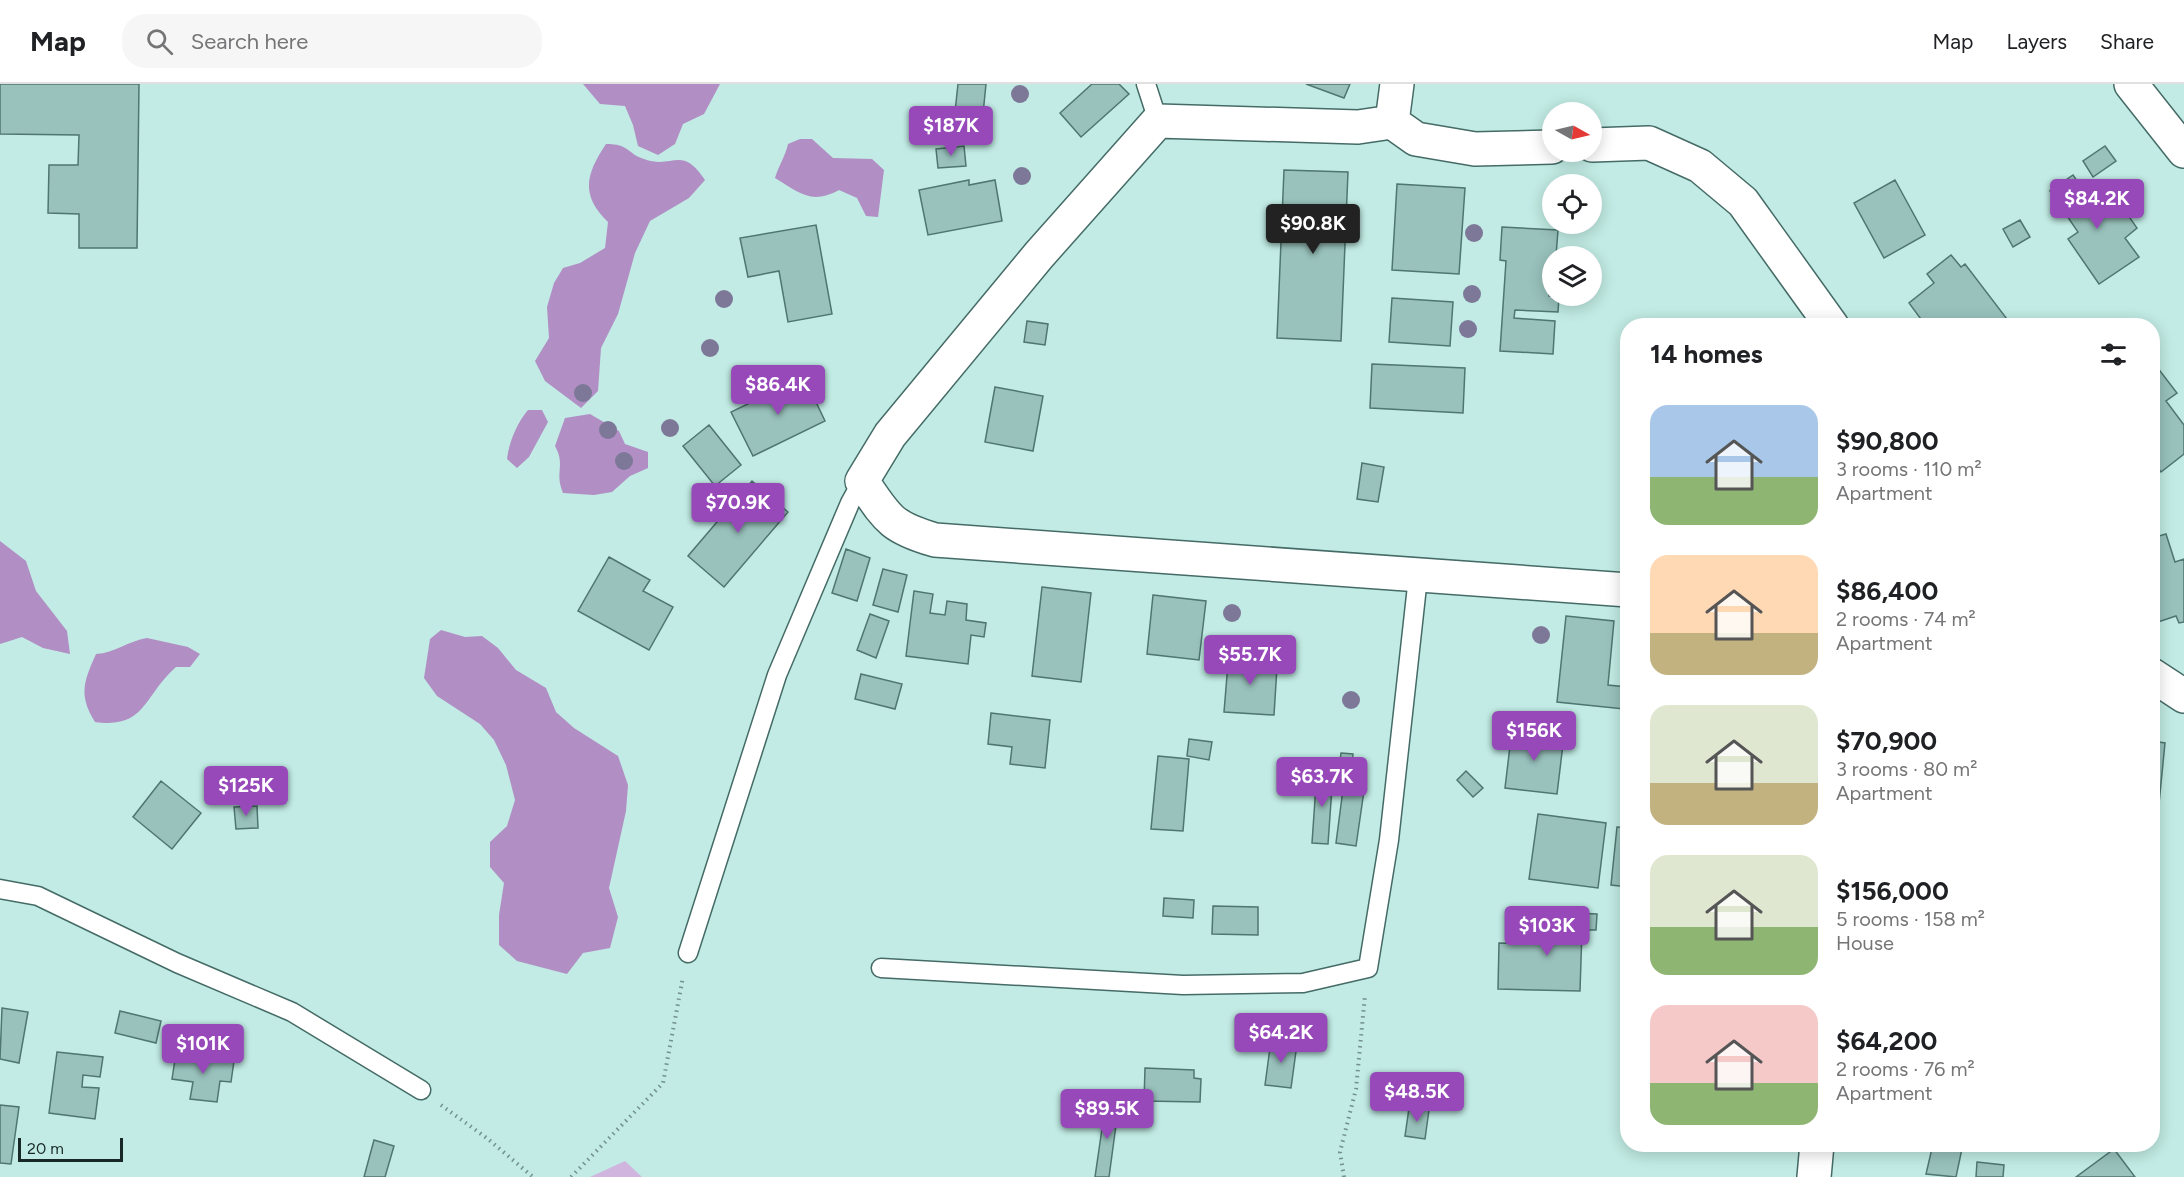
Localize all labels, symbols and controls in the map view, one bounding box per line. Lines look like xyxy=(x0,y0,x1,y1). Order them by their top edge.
search box xyxy=(122,14,542,68)
text: Map xyxy=(30,24,86,58)
icon: search xyxy=(143,25,176,58)
text: Search here xyxy=(191,28,308,55)
text: Map xyxy=(1933,29,1973,54)
text: Layers xyxy=(2006,29,2067,54)
text: Share xyxy=(2100,29,2154,54)
north arrow xyxy=(1542,102,1602,162)
map controls xyxy=(1542,102,1602,306)
pin: $187K xyxy=(909,106,993,157)
text: $187K xyxy=(923,113,979,137)
button: locate xyxy=(1542,174,1602,234)
pin: $84.2K xyxy=(2048,179,2146,230)
text: $84.2K xyxy=(2064,186,2130,210)
pin: $90.8K xyxy=(1264,204,1362,255)
text: $90.8K xyxy=(1280,211,1346,235)
button: layers xyxy=(1542,246,1602,306)
text: 14 homes xyxy=(1650,338,1763,370)
icon: filters xyxy=(2097,338,2130,371)
pin: $86.4K xyxy=(729,365,827,416)
text: $86.4K xyxy=(745,372,811,396)
text: $90,800 xyxy=(1836,425,1939,457)
icon: home xyxy=(1698,429,1770,501)
text: 3 rooms · 110 m² xyxy=(1836,457,1982,481)
text: Apartment xyxy=(1836,481,1933,505)
pin: $70.9K xyxy=(689,483,787,534)
text: $70.9K xyxy=(705,490,771,514)
text: $86,400 xyxy=(1836,575,1938,607)
icon: home xyxy=(1698,579,1770,651)
text: 2 rooms · 74 m² xyxy=(1836,607,1976,631)
text: Apartment xyxy=(1836,631,1933,655)
pin: $55.7K xyxy=(1201,635,1299,686)
text: $55.7K xyxy=(1218,642,1282,666)
pin: $156K xyxy=(1492,711,1576,762)
text: $156K xyxy=(1506,718,1562,742)
text: $70,900 xyxy=(1836,725,1937,757)
icon: home xyxy=(1698,729,1770,801)
pin: $63.7K xyxy=(1273,757,1371,808)
text: 3 rooms · 80 m² xyxy=(1836,757,1977,781)
text: $63.7K xyxy=(1290,764,1354,788)
pin: $125K xyxy=(204,766,288,817)
text: $125K xyxy=(218,773,274,797)
text: Apartment xyxy=(1836,781,1933,805)
text: $156,000 xyxy=(1836,875,1949,907)
icon: home xyxy=(1698,879,1770,951)
pin: $103K xyxy=(1505,906,1589,957)
text: 5 rooms · 158 m² xyxy=(1836,907,1985,931)
text: $103K xyxy=(1519,913,1575,937)
text: House xyxy=(1836,931,1894,955)
pin: $64.2K xyxy=(1232,1013,1330,1064)
text: $64.2K xyxy=(1248,1020,1314,1044)
pin: $101K xyxy=(161,1024,245,1075)
text: $64,200 xyxy=(1836,1025,1937,1057)
icon: home xyxy=(1698,1029,1770,1101)
text: $101K xyxy=(176,1031,230,1055)
text: 2 rooms · 76 m² xyxy=(1836,1057,1975,1081)
pin: $48.5K xyxy=(1368,1072,1466,1123)
text: $48.5K xyxy=(1384,1079,1450,1103)
text: Apartment xyxy=(1836,1081,1933,1105)
pin: $89.5K xyxy=(1058,1089,1156,1140)
text: $89.5K xyxy=(1075,1096,1139,1120)
scale bar xyxy=(18,1135,123,1162)
text: 20 m xyxy=(27,1139,64,1158)

